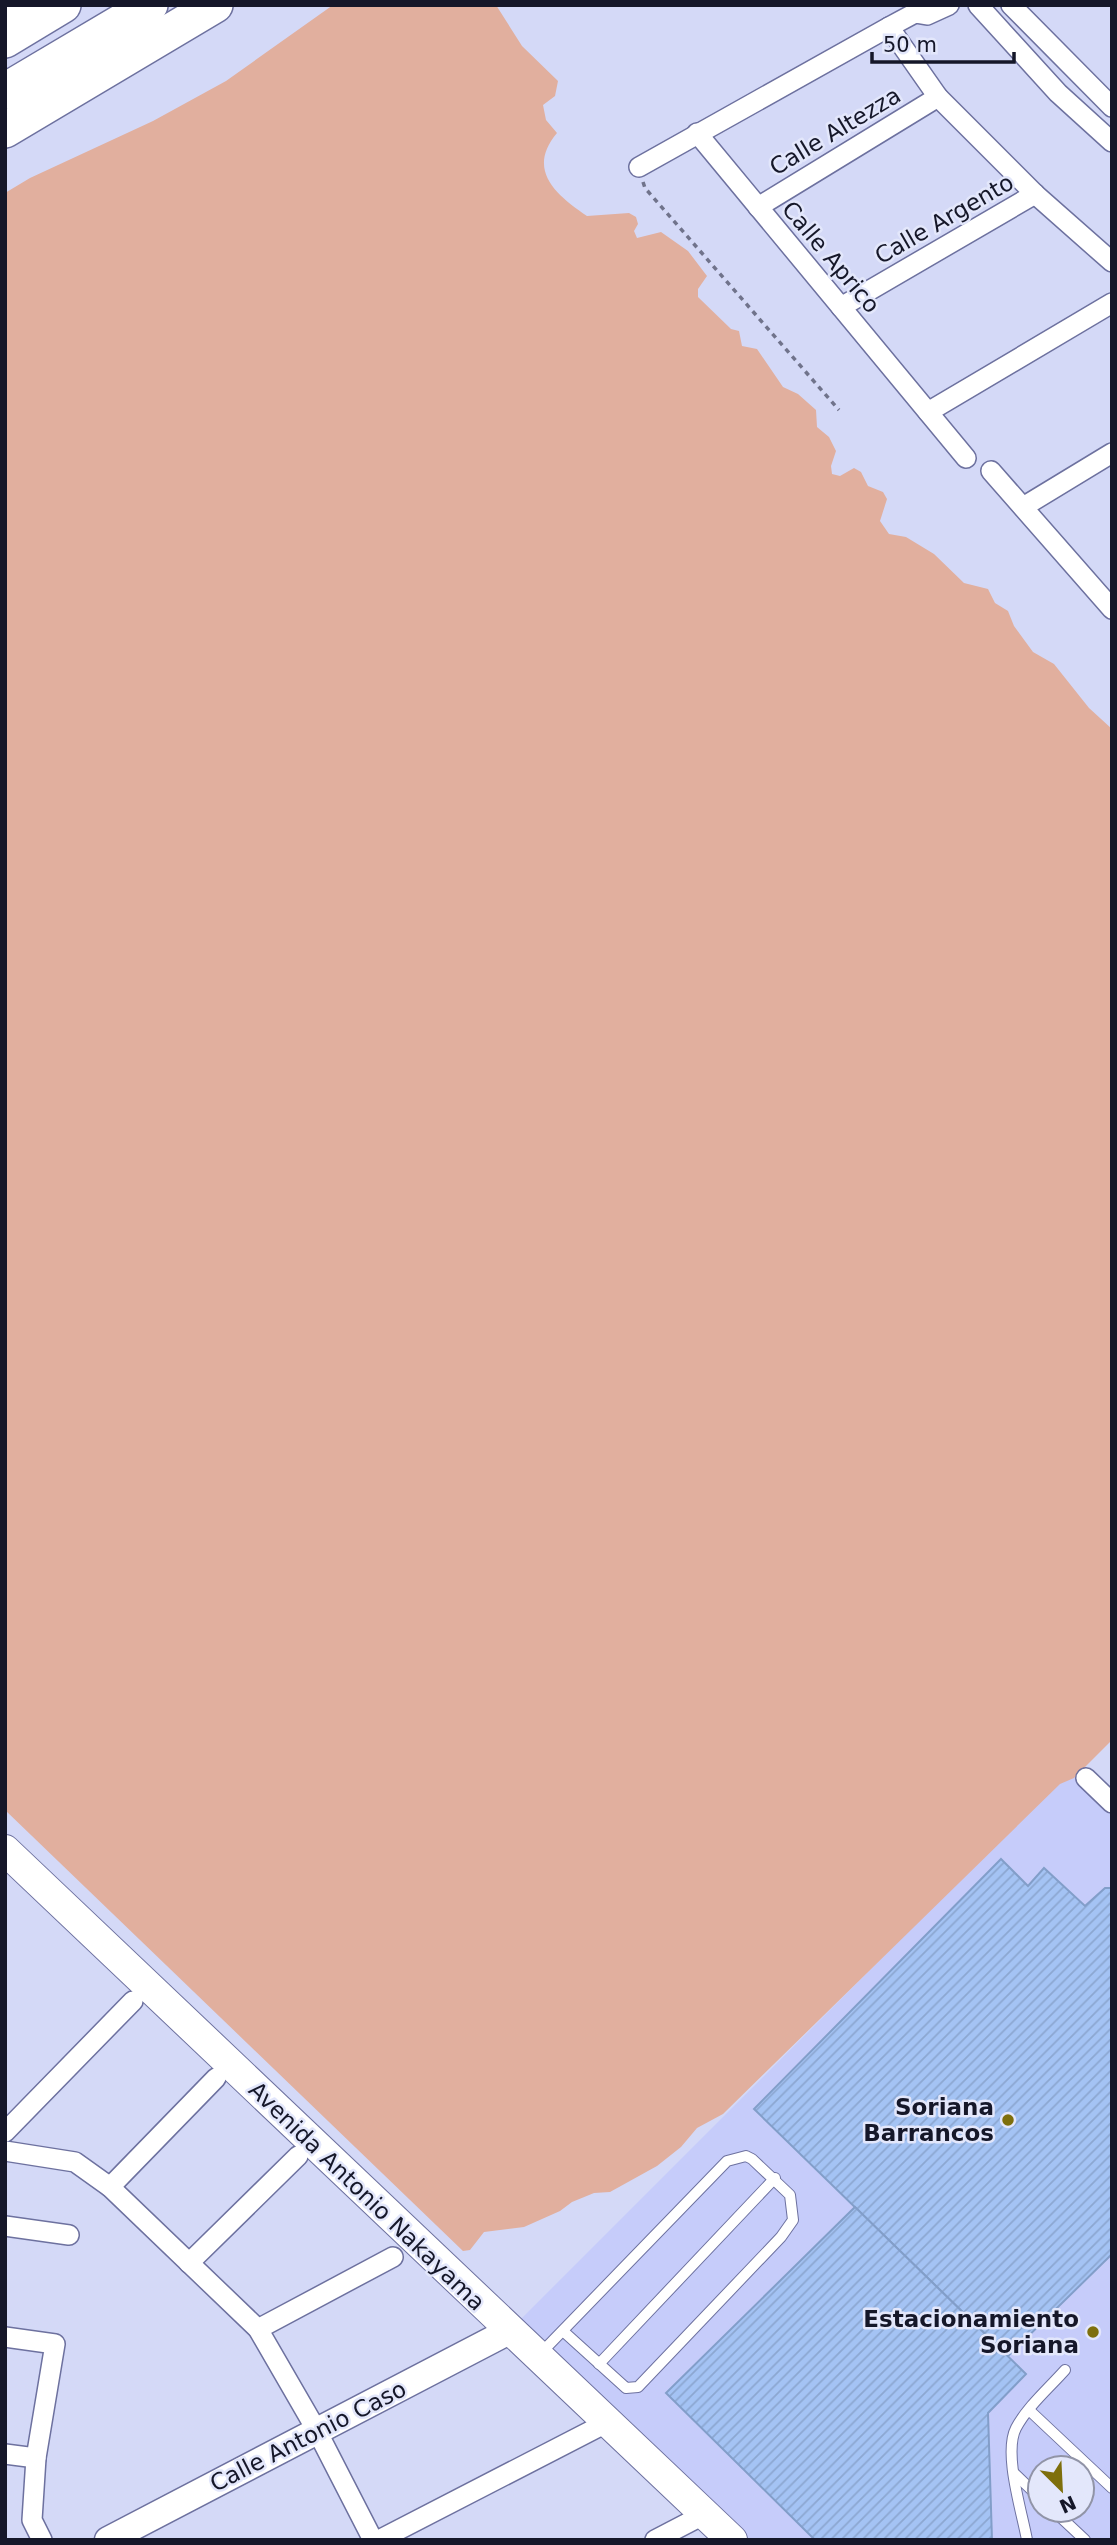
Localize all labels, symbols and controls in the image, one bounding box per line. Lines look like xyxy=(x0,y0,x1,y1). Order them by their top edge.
scale bar xyxy=(872,21,1014,65)
text: 50 m xyxy=(883,33,937,57)
street label: Calle Altezza xyxy=(765,82,905,180)
street label: Calle Argento xyxy=(870,169,1018,269)
street label: Calle Aprico xyxy=(777,196,885,318)
street label: Avenida Antonio Nakayama xyxy=(244,2076,490,2316)
place label: Soriana Barrancos xyxy=(863,2094,994,2146)
marker: Soriana Barrancos xyxy=(1000,2112,1016,2128)
place label: Estacionamiento Soriana xyxy=(863,2306,1079,2358)
marker: Estacionamiento Soriana xyxy=(1085,2324,1101,2340)
street label: Calle Antonio Caso xyxy=(206,2375,410,2497)
north arrow xyxy=(1026,2454,1096,2524)
text: N xyxy=(1056,2491,1080,2518)

